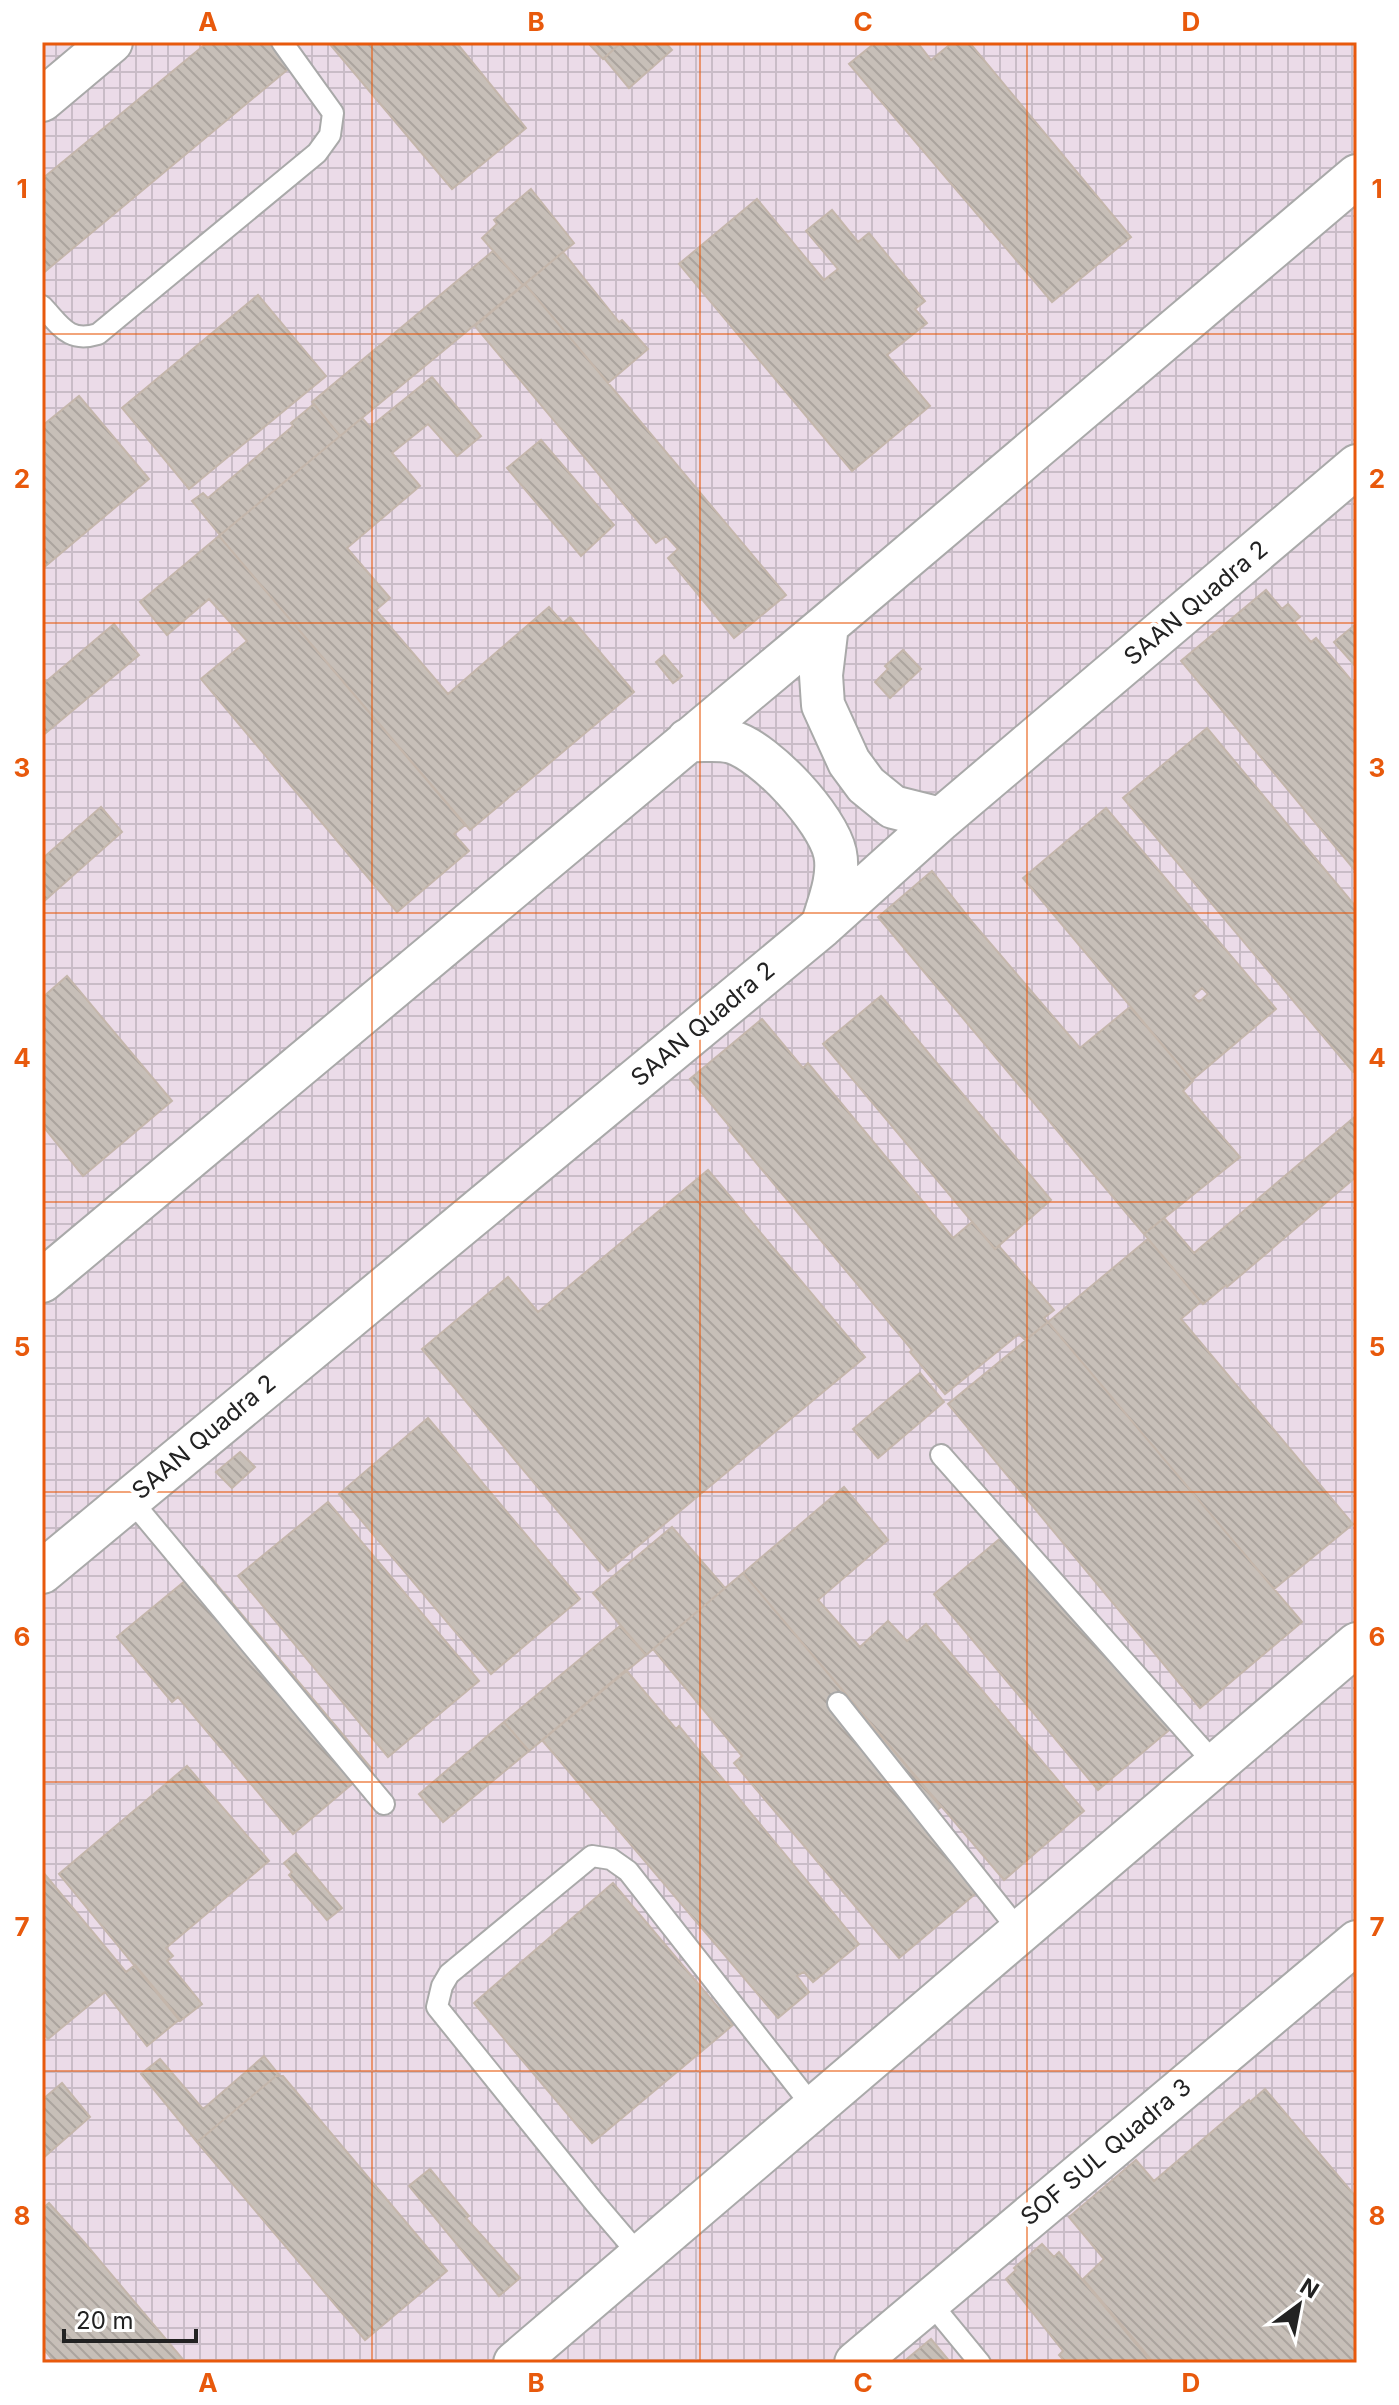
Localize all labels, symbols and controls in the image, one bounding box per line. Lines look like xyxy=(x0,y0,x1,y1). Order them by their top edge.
text: A xyxy=(198,6,218,37)
text: B xyxy=(527,6,545,37)
text: C xyxy=(853,6,873,37)
text: D xyxy=(1182,6,1200,37)
text: 1 xyxy=(16,173,28,204)
text: 1 xyxy=(1371,173,1383,204)
text: 2 xyxy=(14,463,30,494)
text: 2 xyxy=(1369,463,1385,494)
street label: SAAN Quadra 2 xyxy=(1118,534,1273,671)
text: 3 xyxy=(14,752,30,783)
text: 3 xyxy=(1369,752,1385,783)
street label: SAAN Quadra 2 xyxy=(625,955,780,1092)
text: 4 xyxy=(13,1042,31,1073)
text: 4 xyxy=(1368,1042,1386,1073)
text: 5 xyxy=(14,1331,30,1362)
text: 5 xyxy=(1369,1331,1385,1362)
street label: SAAN Quadra 2 xyxy=(126,1368,281,1505)
text: 6 xyxy=(14,1621,30,1652)
text: 6 xyxy=(1369,1621,1385,1652)
text: 7 xyxy=(14,1911,30,1942)
text: 7 xyxy=(1369,1911,1385,1942)
street label: SOF SUL Quadra 3 xyxy=(1015,2072,1197,2231)
text: 8 xyxy=(14,2200,30,2231)
text: 8 xyxy=(1369,2200,1385,2231)
north arrow xyxy=(1259,2265,1339,2345)
text: N xyxy=(1296,2273,1324,2304)
scale bar xyxy=(64,2293,196,2343)
text: 20 m xyxy=(76,2306,134,2335)
text: A xyxy=(198,2367,218,2398)
text: B xyxy=(527,2367,545,2398)
text: C xyxy=(853,2367,873,2398)
text: D xyxy=(1182,2367,1200,2398)

